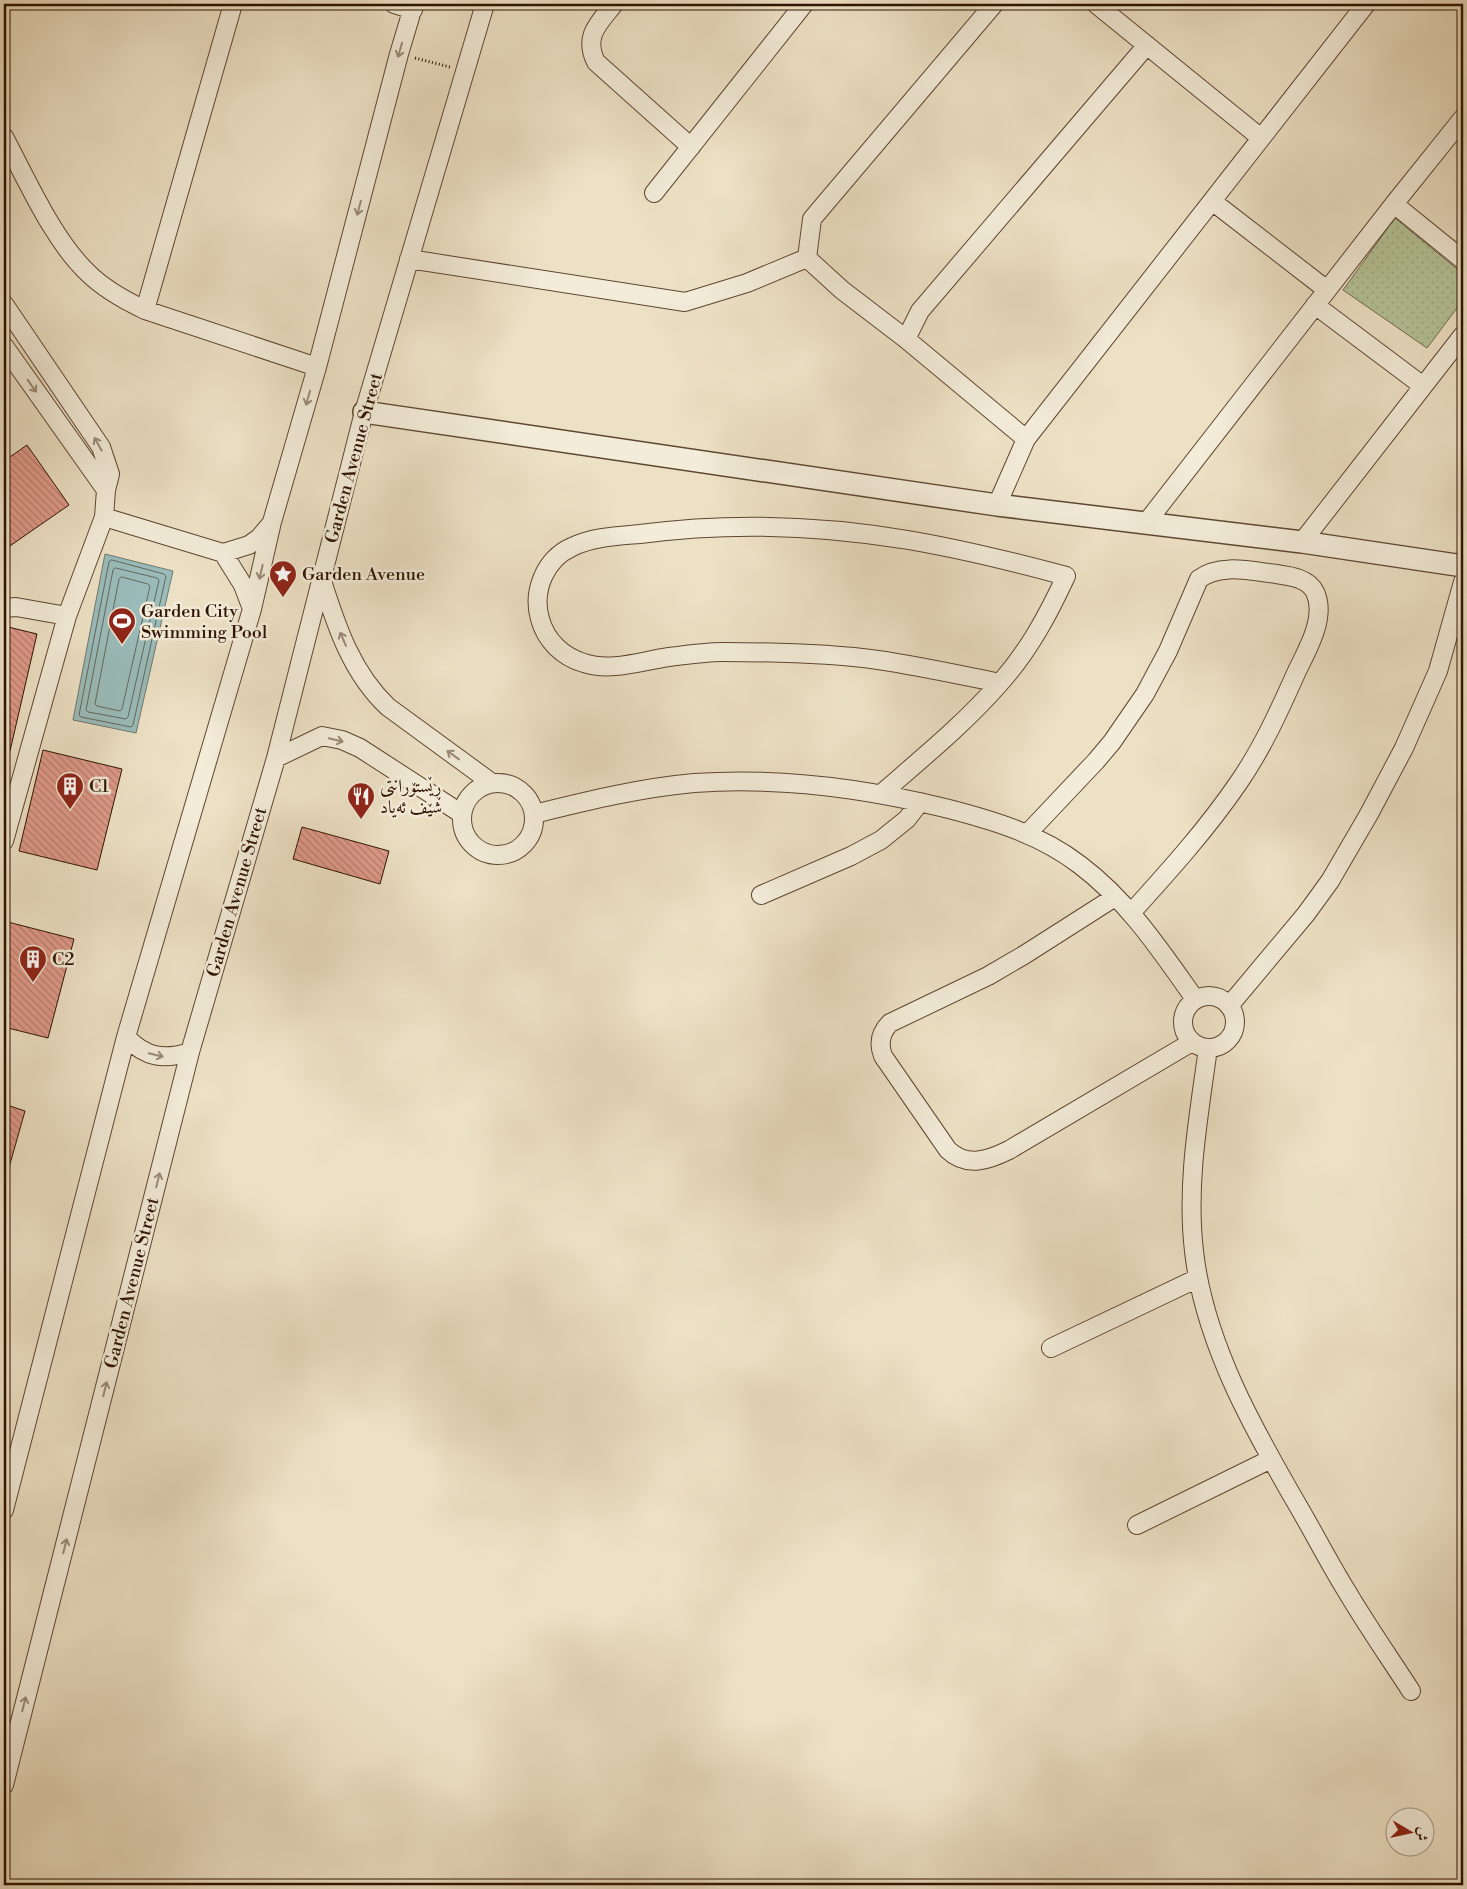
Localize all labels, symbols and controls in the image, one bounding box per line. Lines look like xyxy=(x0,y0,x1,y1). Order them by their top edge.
one-way arrow xyxy=(395,42,405,58)
one-way arrow xyxy=(354,199,363,215)
street label: Garden Avenue Street xyxy=(320,370,388,546)
one-way arrow xyxy=(27,379,37,393)
one-way arrow xyxy=(303,390,312,406)
one-way arrow xyxy=(93,437,103,451)
place icon: Garden Avenue xyxy=(268,559,298,598)
one-way arrow xyxy=(256,563,265,579)
place label: Garden Avenue xyxy=(302,563,425,586)
place label: Garden City Swimming Pool xyxy=(141,600,268,644)
sports icon: Garden City Swimming Pool xyxy=(107,606,137,645)
one-way arrow xyxy=(338,632,347,648)
one-way arrow xyxy=(328,735,344,745)
one-way arrow xyxy=(447,749,460,760)
building icon: C1 xyxy=(55,771,85,810)
place label: C1 xyxy=(89,775,109,798)
place label: ڕێستۆرانتی شێف ئەیاد xyxy=(380,775,442,819)
restaurant icon: ڕێستۆرانتی شێف ئەیاد xyxy=(346,781,376,820)
street label: Garden Avenue Street xyxy=(202,804,272,980)
building icon: C2 xyxy=(18,944,48,983)
place label: C2 xyxy=(52,948,75,971)
one-way arrow xyxy=(147,1051,163,1060)
one-way arrow xyxy=(154,1173,163,1189)
street label: Garden Avenue Street xyxy=(100,1194,165,1371)
one-way arrow xyxy=(100,1381,110,1397)
one-way arrow xyxy=(60,1539,70,1555)
one-way arrow xyxy=(20,1696,30,1712)
north arrow xyxy=(1384,1806,1434,1856)
text: ش xyxy=(1412,1826,1432,1842)

